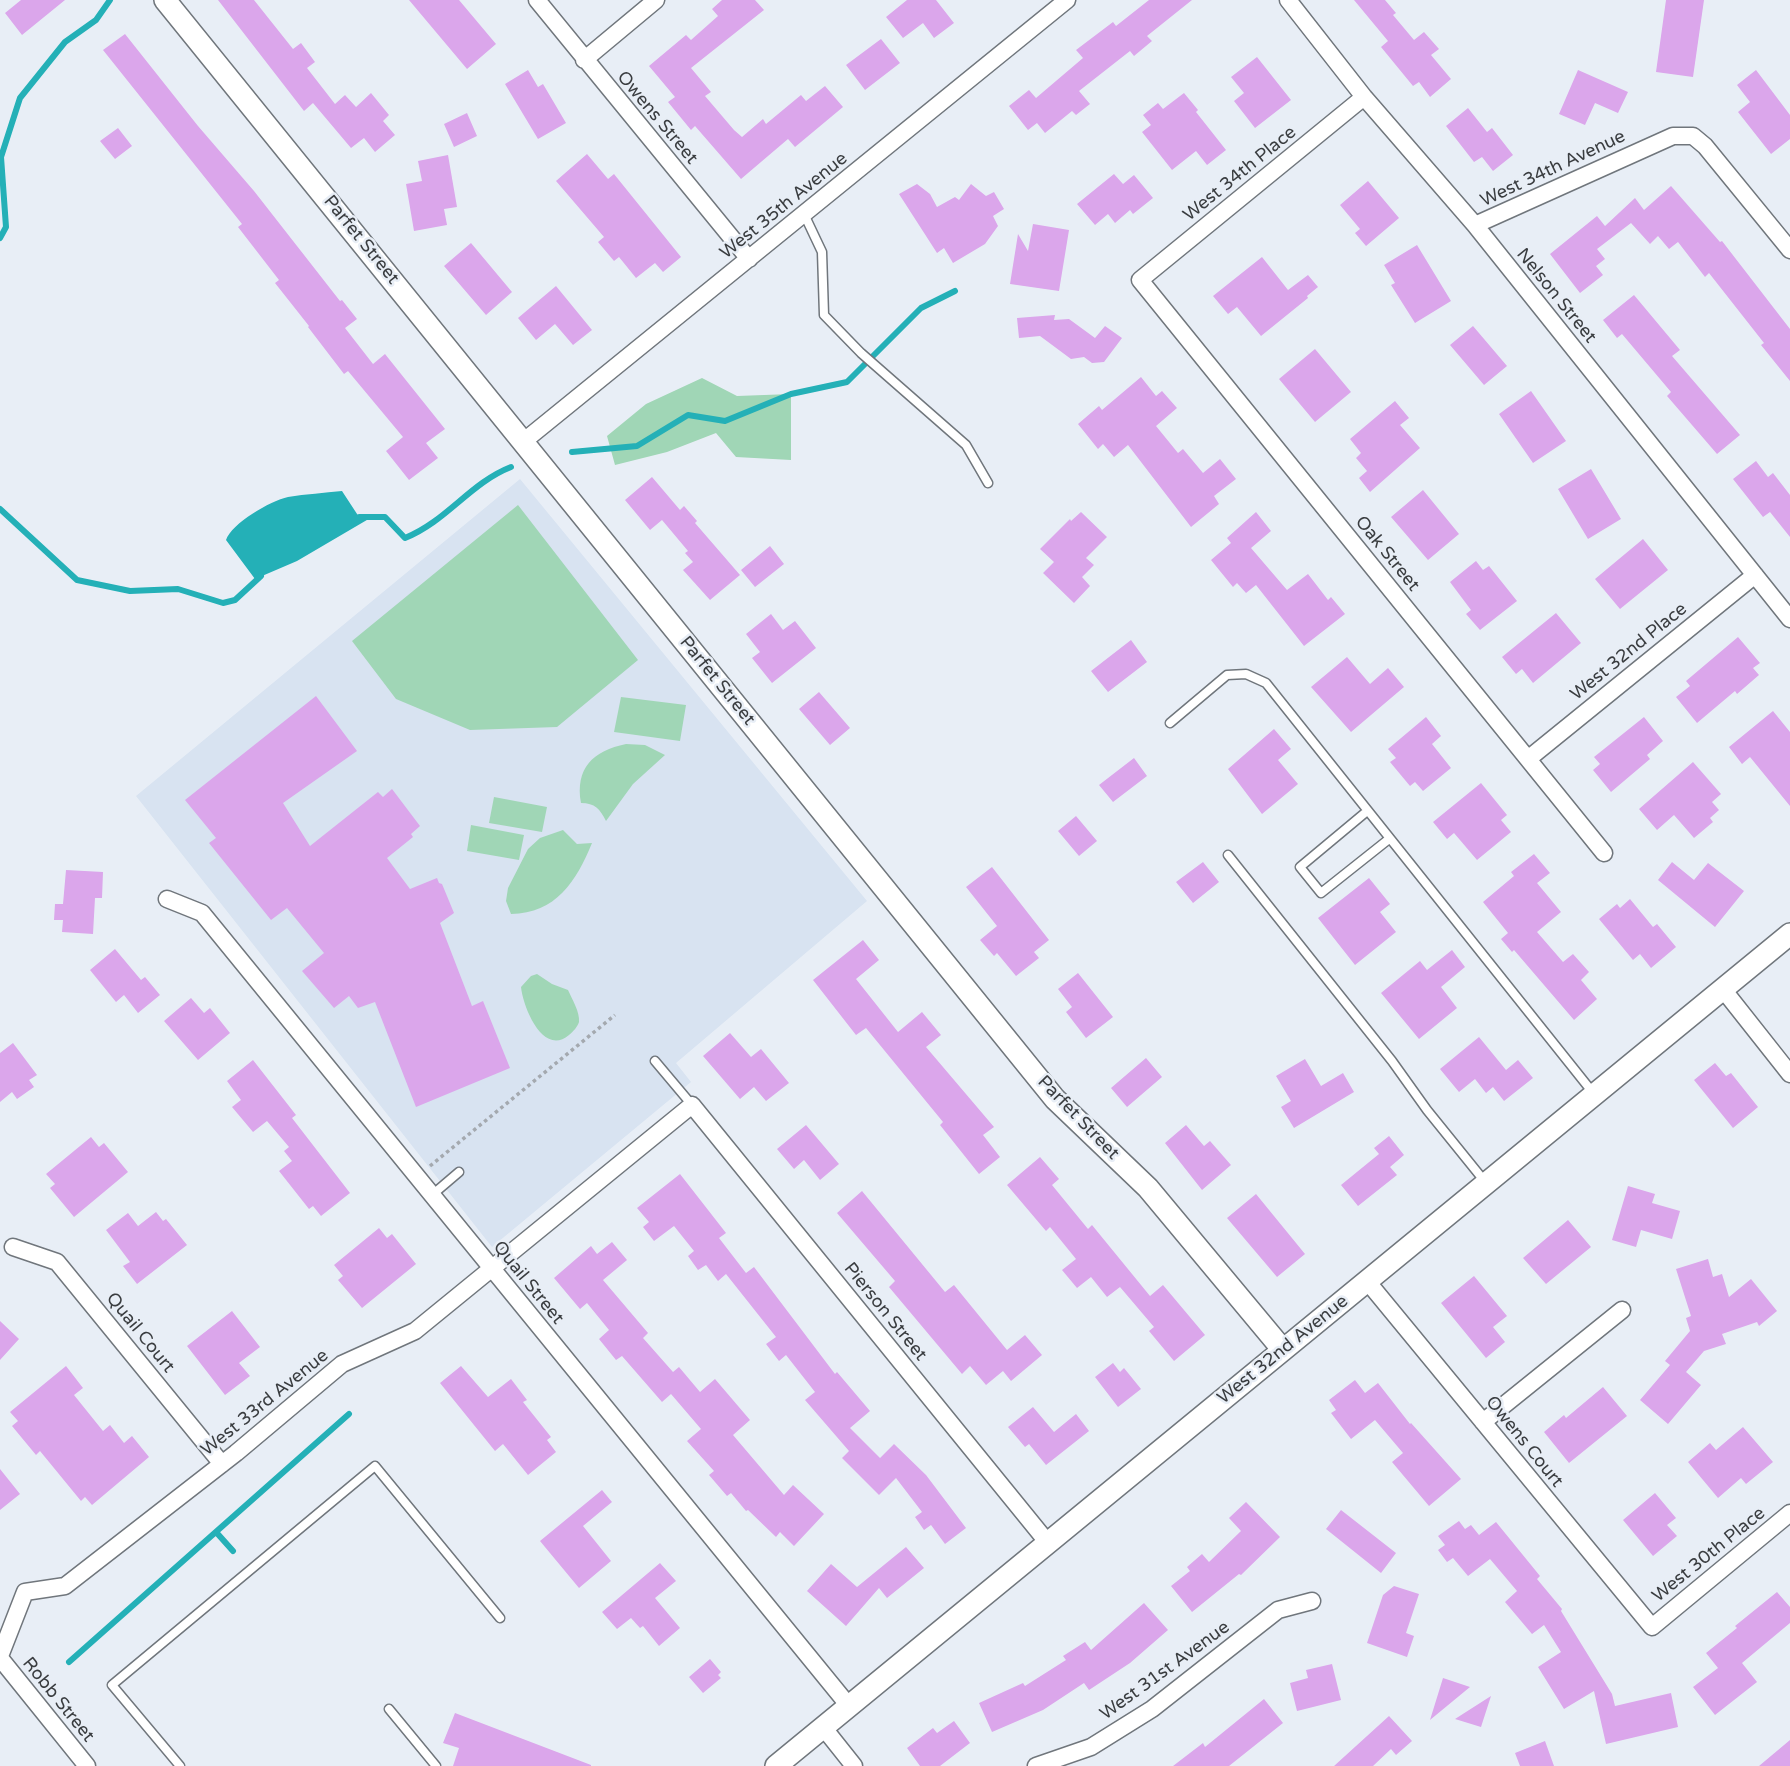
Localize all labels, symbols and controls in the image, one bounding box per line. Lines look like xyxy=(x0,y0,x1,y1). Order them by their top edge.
street label: Owens Street xyxy=(612,67,702,169)
street label: West 34th Place xyxy=(1179,122,1301,226)
street label: West 34th Avenue xyxy=(1477,126,1629,212)
street label: West 35th Avenue xyxy=(716,148,852,264)
street label: Parfet Street xyxy=(319,191,403,289)
street label: Nelson Street xyxy=(1511,244,1601,348)
street label: Oak Street xyxy=(1350,512,1424,596)
street label: West 32nd Place xyxy=(1566,598,1692,706)
street label: Parfet Street xyxy=(675,632,759,730)
street label: Parfet Street xyxy=(1033,1072,1123,1164)
street label: Quail Street xyxy=(488,1237,568,1329)
street label: Pierson Street xyxy=(839,1259,931,1365)
street label: Quail Court xyxy=(101,1288,179,1378)
street label: West 32nd Avenue xyxy=(1213,1291,1353,1409)
street label: West 33rd Avenue xyxy=(197,1345,333,1461)
street label: Owens Court xyxy=(1481,1392,1567,1492)
street label: West 30th Place xyxy=(1648,1503,1770,1607)
street label: West 31st Avenue xyxy=(1096,1617,1234,1725)
street label: Robb Street xyxy=(17,1653,99,1747)

